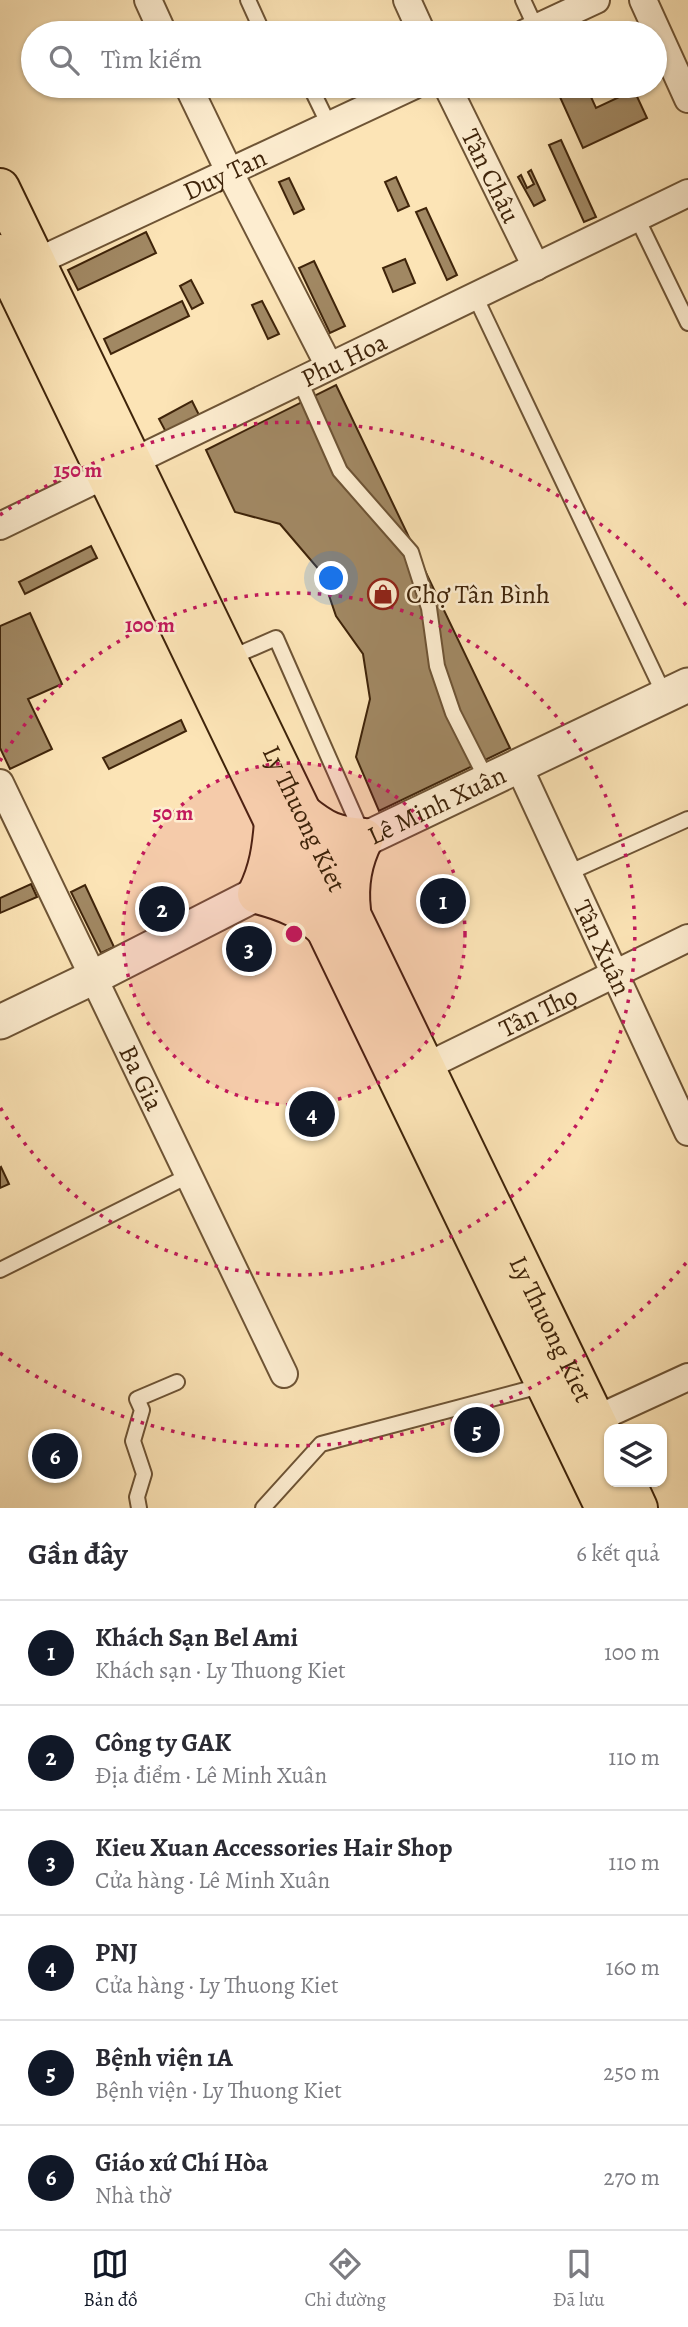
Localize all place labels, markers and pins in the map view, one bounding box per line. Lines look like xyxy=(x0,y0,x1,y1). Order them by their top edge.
shop icon: Chợ Tân Bình xyxy=(366,577,400,611)
place label: Chợ Tân Bình xyxy=(406,577,550,612)
pin: 1 xyxy=(420,875,466,927)
pin: 2 xyxy=(139,883,185,935)
centre of rings xyxy=(282,922,306,946)
pin: 3 xyxy=(226,923,272,975)
pin: 4 xyxy=(289,1088,335,1140)
pin: 5 xyxy=(454,1404,500,1456)
pin: 6 xyxy=(32,1430,78,1482)

